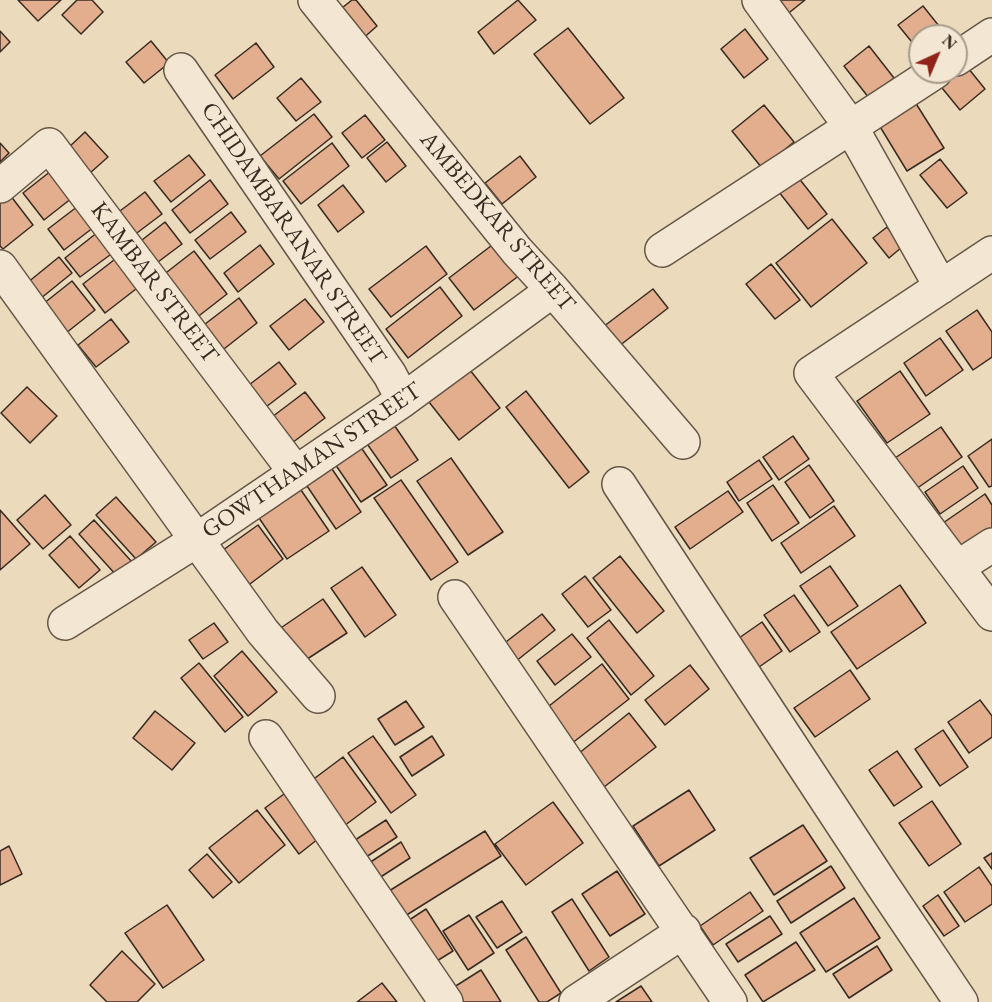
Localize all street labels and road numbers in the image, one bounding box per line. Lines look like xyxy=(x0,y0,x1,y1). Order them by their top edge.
street label: CHIDAMBARANAR STREET xyxy=(194,97,392,371)
street label: AMBEDKAR STREET xyxy=(413,126,581,318)
street label: KAMBAR STREET xyxy=(84,197,224,369)
street label: GOWTHAMAN STREET xyxy=(197,377,427,545)

